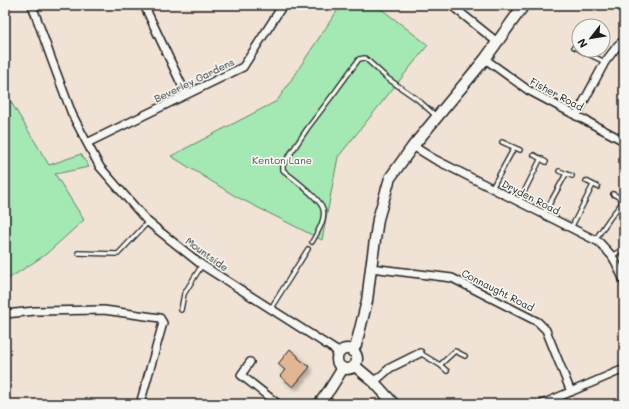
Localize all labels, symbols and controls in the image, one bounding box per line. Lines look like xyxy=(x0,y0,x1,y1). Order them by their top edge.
north arrow xyxy=(571,18,611,58)
text: N xyxy=(573,36,591,51)
street label: Beverley Gardens xyxy=(152,54,237,105)
street label: Fisher Road xyxy=(528,74,586,114)
park label: Kenton Lane xyxy=(252,153,312,167)
street label: Dryden Road xyxy=(500,176,562,218)
street label: Mountside xyxy=(183,234,231,274)
street label: Connaught Road xyxy=(459,266,537,314)

